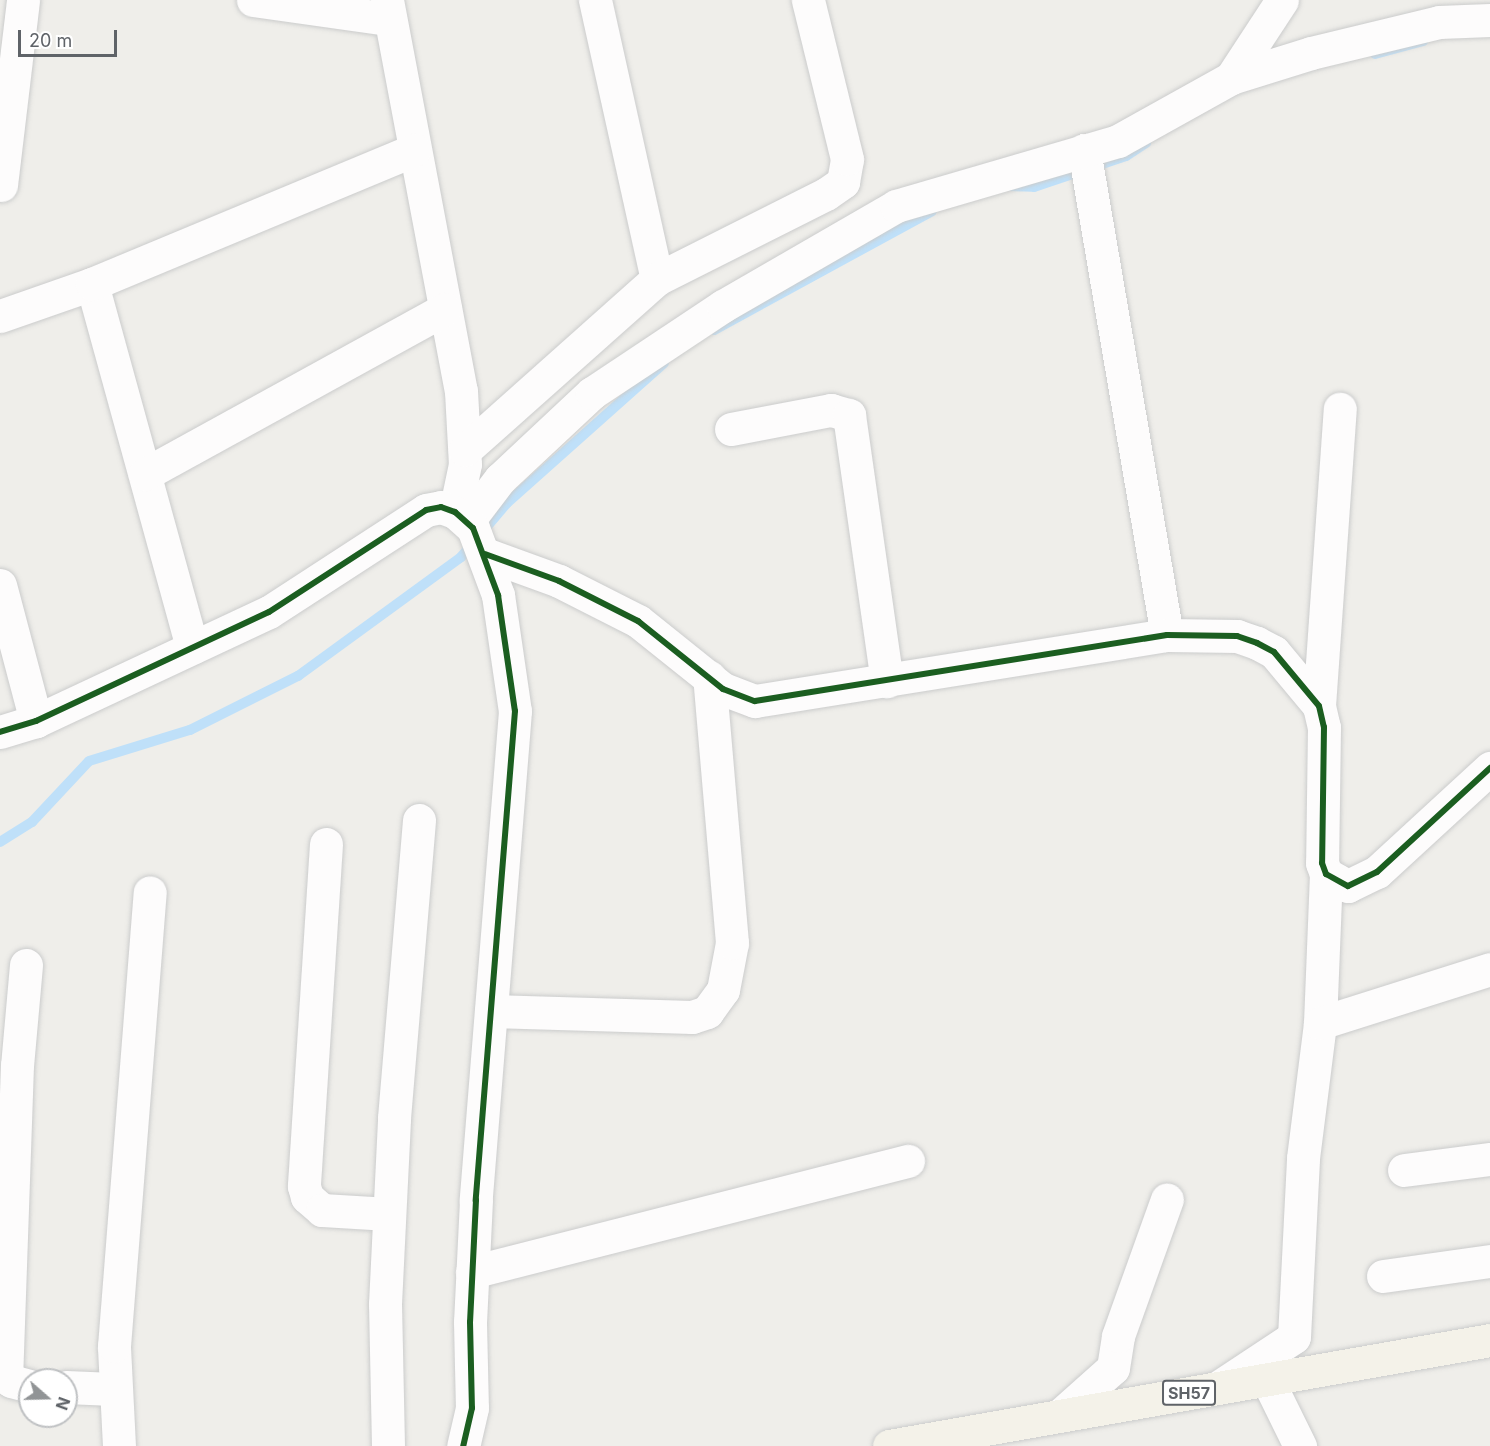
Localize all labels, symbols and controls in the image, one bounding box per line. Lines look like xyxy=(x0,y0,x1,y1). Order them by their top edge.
scale bar xyxy=(21,18,120,56)
text: 20 m xyxy=(29,30,72,51)
north arrow xyxy=(18,1368,78,1428)
road number: SH57 xyxy=(1162,1380,1216,1406)
text: N xyxy=(52,1394,75,1413)

